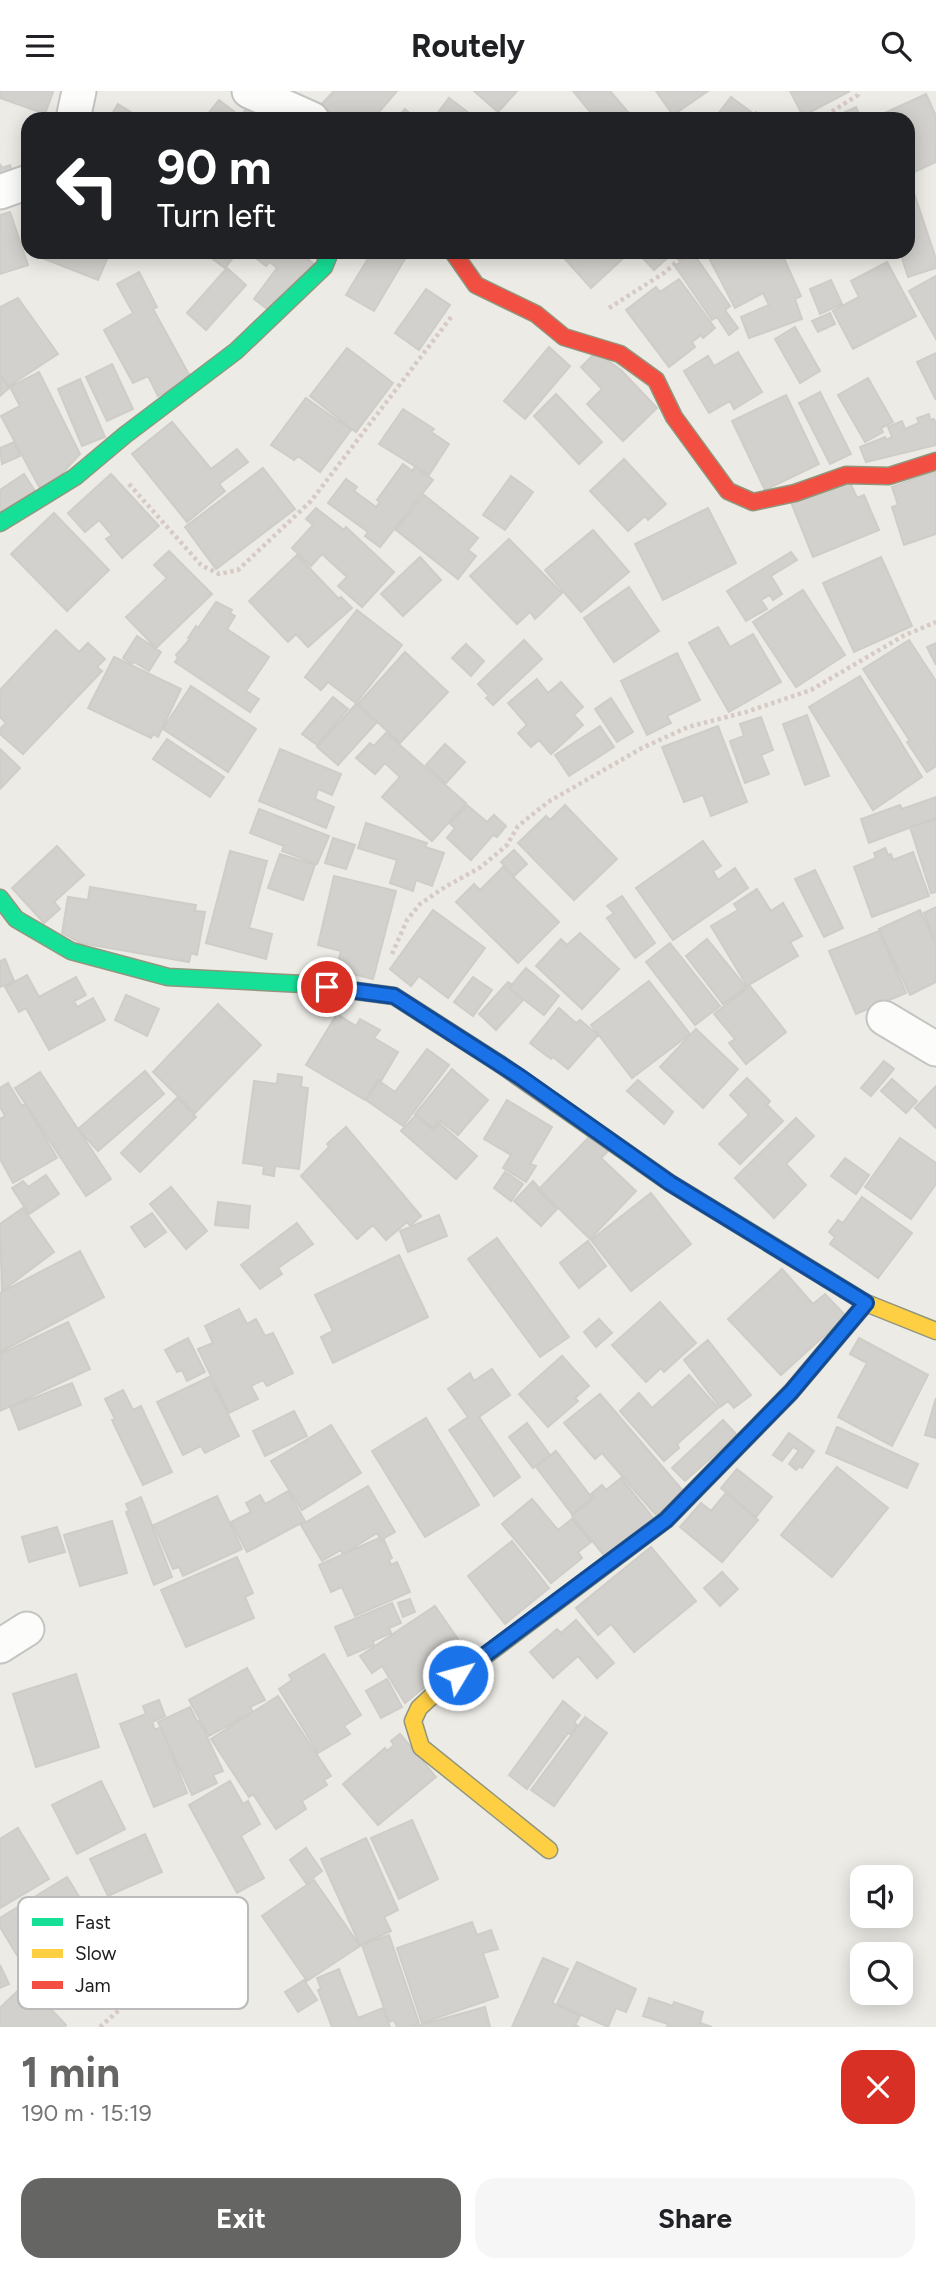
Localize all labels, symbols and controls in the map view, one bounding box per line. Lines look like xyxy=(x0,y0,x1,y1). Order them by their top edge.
icon: menu xyxy=(21,27,59,65)
text: Routely xyxy=(411,27,525,65)
icon: search xyxy=(877,27,915,65)
text: 90 m xyxy=(157,137,272,196)
icon: left xyxy=(42,140,133,231)
text: Turn left xyxy=(157,197,276,235)
pin xyxy=(297,957,357,1017)
icon: arrive xyxy=(308,968,346,1006)
position arrow xyxy=(421,1638,495,1712)
map controls xyxy=(850,1865,913,2005)
button: sound xyxy=(850,1865,913,1928)
legend xyxy=(18,1897,248,2009)
text: Fast xyxy=(75,1911,111,1934)
text: Slow xyxy=(75,1942,117,1965)
button: search xyxy=(850,1942,913,2005)
text: Jam xyxy=(75,1974,111,1997)
text: 1 min xyxy=(21,2047,120,2098)
button: close xyxy=(841,2050,915,2124)
text: 190 m · 15:19 xyxy=(21,2099,152,2127)
button: Exit xyxy=(21,2178,461,2258)
button: Share xyxy=(475,2178,915,2258)

